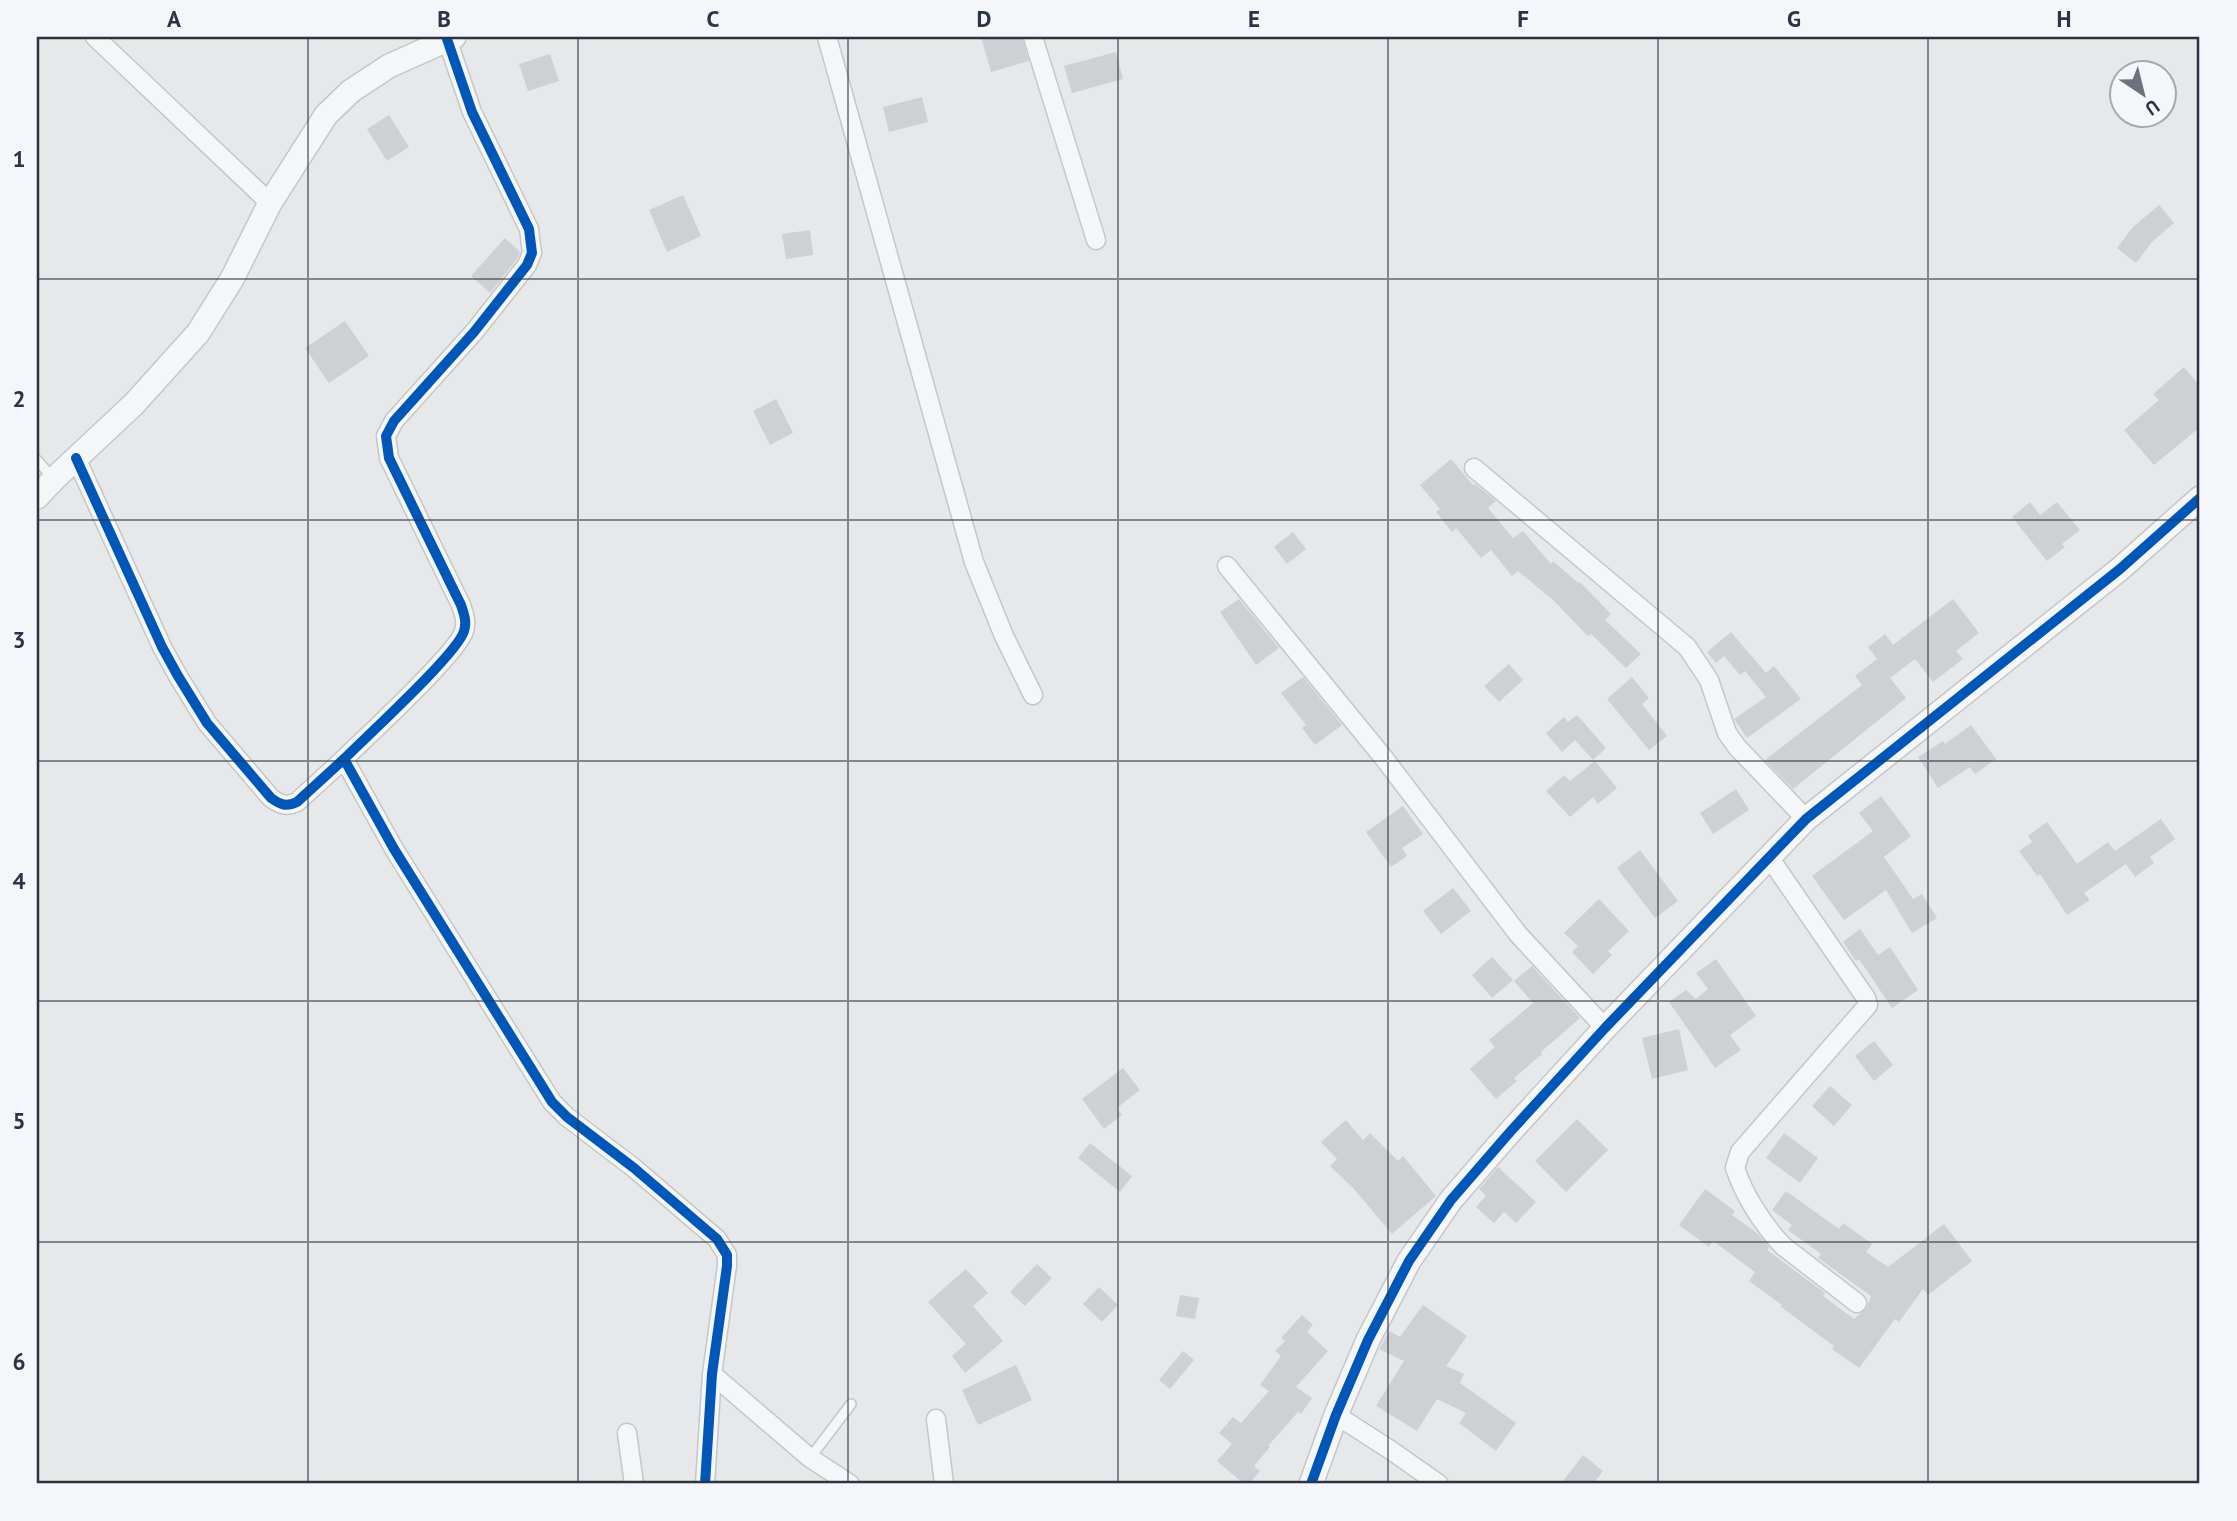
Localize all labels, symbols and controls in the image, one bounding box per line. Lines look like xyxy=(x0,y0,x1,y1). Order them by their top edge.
text: A xyxy=(167,4,181,33)
text: B xyxy=(437,4,451,33)
text: C xyxy=(707,4,720,33)
text: D xyxy=(977,4,991,33)
text: E xyxy=(1248,4,1260,33)
text: F xyxy=(1517,4,1529,33)
text: G xyxy=(1787,4,1801,33)
text: H xyxy=(2057,4,2071,33)
north arrow xyxy=(2108,60,2178,130)
text: U xyxy=(2141,95,2165,121)
text: 1 xyxy=(12,144,26,173)
text: 2 xyxy=(12,384,26,413)
text: 3 xyxy=(12,625,26,654)
text: 4 xyxy=(12,866,26,895)
text: 5 xyxy=(12,1106,26,1135)
text: 6 xyxy=(12,1347,26,1376)

